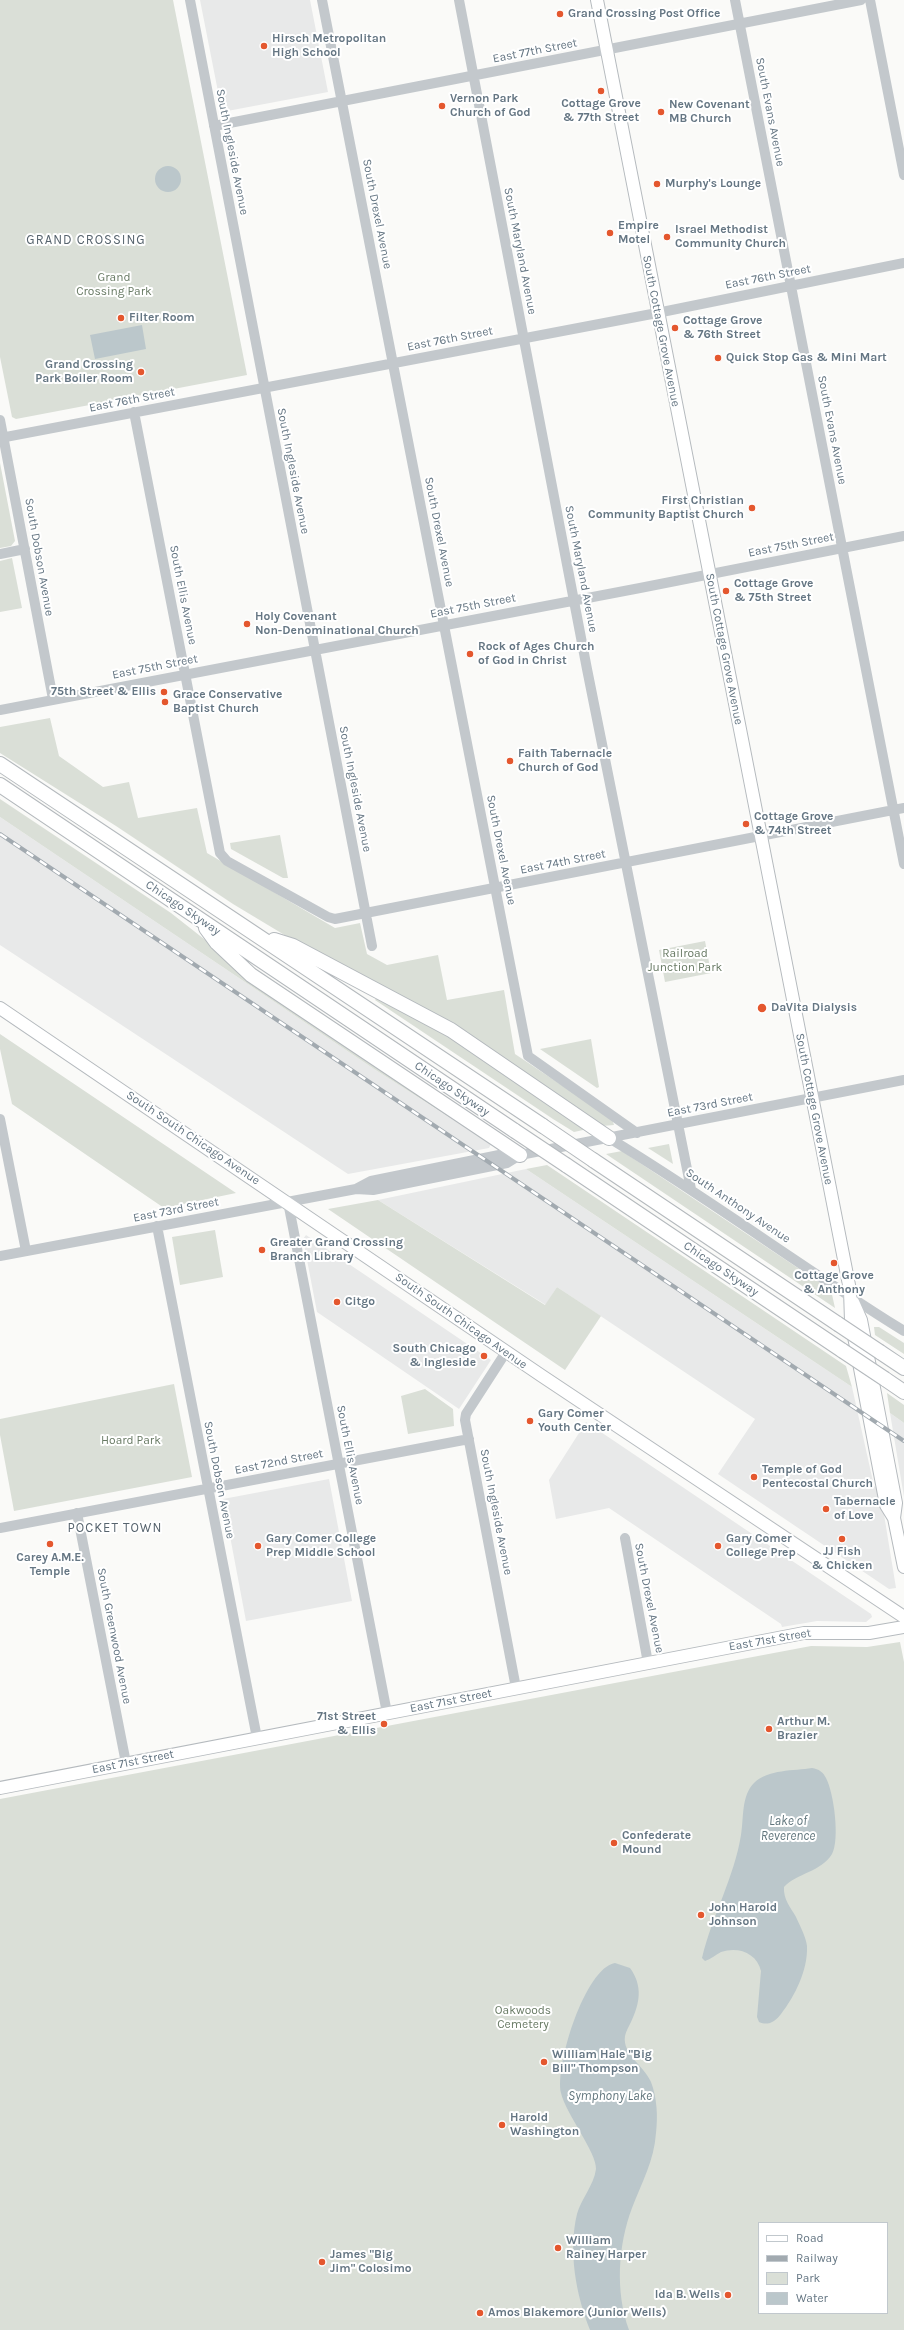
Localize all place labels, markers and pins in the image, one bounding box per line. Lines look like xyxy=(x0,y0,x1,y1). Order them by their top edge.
place label: Grand Crossing Post Office xyxy=(568,7,720,21)
marker: Grand Crossing Post Office xyxy=(555,9,565,19)
place label: Hirsch Metropolitan High School xyxy=(272,32,386,60)
marker: Hirsch Metropolitan High School xyxy=(259,41,269,51)
marker: Cottage Grove & 77th Street xyxy=(596,86,606,96)
place label: Vernon Park Church of God xyxy=(450,92,531,120)
place label: Cottage Grove & 77th Street xyxy=(561,97,641,125)
place label: New Covenant MB Church xyxy=(669,98,750,126)
marker: Vernon Park Church of God xyxy=(437,101,447,111)
marker: New Covenant MB Church xyxy=(656,107,666,117)
place label: Murphy's Lounge xyxy=(665,177,761,191)
marker: Murphy's Lounge xyxy=(652,179,662,189)
place label: Empire Motel xyxy=(618,219,659,247)
place label: Israel Methodist Community Church xyxy=(675,223,786,251)
marker: Empire Motel xyxy=(605,228,615,238)
marker: Israel Methodist Community Church xyxy=(662,232,672,242)
place label: Filter Room xyxy=(129,311,195,325)
marker: Filter Room xyxy=(116,313,126,323)
place label: Cottage Grove & 76th Street xyxy=(683,314,762,342)
marker: Cottage Grove & 76th Street xyxy=(670,323,680,333)
place label: Quick Stop Gas & Mini Mart xyxy=(726,351,887,365)
marker: Quick Stop Gas & Mini Mart xyxy=(713,353,723,363)
place label: Grand Crossing Park Boiler Room xyxy=(35,358,133,386)
marker: Grand Crossing Park Boiler Room xyxy=(136,367,146,377)
place label: First Christian Community Baptist Church xyxy=(588,494,744,522)
marker: First Christian Community Baptist Church xyxy=(747,503,757,513)
place label: Cottage Grove & 75th Street xyxy=(734,577,813,605)
marker: Cottage Grove & 75th Street xyxy=(721,586,731,596)
place label: Holy Covenant Non-Denominational Church xyxy=(255,610,419,638)
marker: Holy Covenant Non-Denominational Church xyxy=(242,619,252,629)
place label: Rock of Ages Church of God in Christ xyxy=(478,640,595,668)
marker: Rock of Ages Church of God in Christ xyxy=(465,649,475,659)
place label: 75th Street & Ellis xyxy=(51,685,156,699)
marker: 75th Street & Ellis xyxy=(159,687,169,697)
place label: Grace Conservative Baptist Church xyxy=(173,688,282,716)
marker: Grace Conservative Baptist Church xyxy=(160,697,170,707)
place label: Faith Tabernacle Church of God xyxy=(518,747,612,775)
marker: Faith Tabernacle Church of God xyxy=(505,756,515,766)
place label: Cottage Grove & 74th Street xyxy=(754,810,833,838)
marker: Cottage Grove & 74th Street xyxy=(741,819,751,829)
place label: DaVita Dialysis xyxy=(771,1001,857,1015)
marker: DaVita Dialysis xyxy=(756,1002,768,1014)
place label: Greater Grand Crossing Branch Library xyxy=(270,1236,403,1264)
marker: Greater Grand Crossing Branch Library xyxy=(257,1245,267,1255)
marker: Cottage Grove & Anthony xyxy=(829,1258,839,1268)
place label: Cottage Grove & Anthony xyxy=(794,1269,874,1297)
place label: Citgo xyxy=(345,1295,375,1309)
marker: Citgo xyxy=(332,1297,342,1307)
place label: South Chicago & Ingleside xyxy=(393,1342,476,1370)
marker: South Chicago & Ingleside xyxy=(479,1351,489,1361)
place label: Gary Comer Youth Center xyxy=(538,1407,611,1435)
marker: Gary Comer Youth Center xyxy=(525,1416,535,1426)
place label: Temple of God Pentecostal Church xyxy=(762,1463,873,1491)
marker: Temple of God Pentecostal Church xyxy=(749,1472,759,1482)
place label: Tabernacle of Love xyxy=(834,1495,896,1523)
marker: Tabernacle of Love xyxy=(821,1504,831,1514)
place label: Gary Comer College Prep Middle School xyxy=(266,1532,376,1560)
place label: Gary Comer College Prep xyxy=(726,1532,796,1560)
marker: JJ Fish & Chicken xyxy=(837,1534,847,1544)
marker: Carey A.M.E. Temple xyxy=(45,1539,55,1549)
marker: Gary Comer College Prep Middle School xyxy=(253,1541,263,1551)
marker: Gary Comer College Prep xyxy=(713,1541,723,1551)
place label: JJ Fish & Chicken xyxy=(812,1545,872,1573)
place label: Carey A.M.E. Temple xyxy=(16,1551,84,1579)
place label: 71st Street & Ellis xyxy=(317,1710,376,1738)
place label: Arthur M. Brazier xyxy=(777,1715,830,1743)
marker: 71st Street & Ellis xyxy=(379,1719,389,1729)
marker: Arthur M. Brazier xyxy=(764,1724,774,1734)
place label: Confederate Mound xyxy=(622,1829,691,1857)
marker: Confederate Mound xyxy=(609,1838,619,1848)
place label: John Harold Johnson xyxy=(709,1901,777,1929)
marker: John Harold Johnson xyxy=(696,1910,706,1920)
place label: William Hale "Big Bill" Thompson xyxy=(552,2048,652,2076)
marker: William Hale "Big Bill" Thompson xyxy=(539,2057,549,2067)
place label: Harold Washington xyxy=(510,2111,579,2139)
marker: Harold Washington xyxy=(497,2120,507,2130)
place label: William Rainey Harper xyxy=(566,2234,646,2262)
marker: William Rainey Harper xyxy=(553,2243,563,2253)
place label: James "Big Jim" Colosimo xyxy=(330,2248,412,2276)
marker: James "Big Jim" Colosimo xyxy=(317,2257,327,2267)
place label: Ida B. Wells xyxy=(655,2288,720,2302)
marker: Ida B. Wells xyxy=(723,2290,733,2300)
place label: Amos Blakemore (Junior Wells) xyxy=(488,2306,667,2320)
marker: Amos Blakemore (Junior Wells) xyxy=(475,2308,485,2318)

